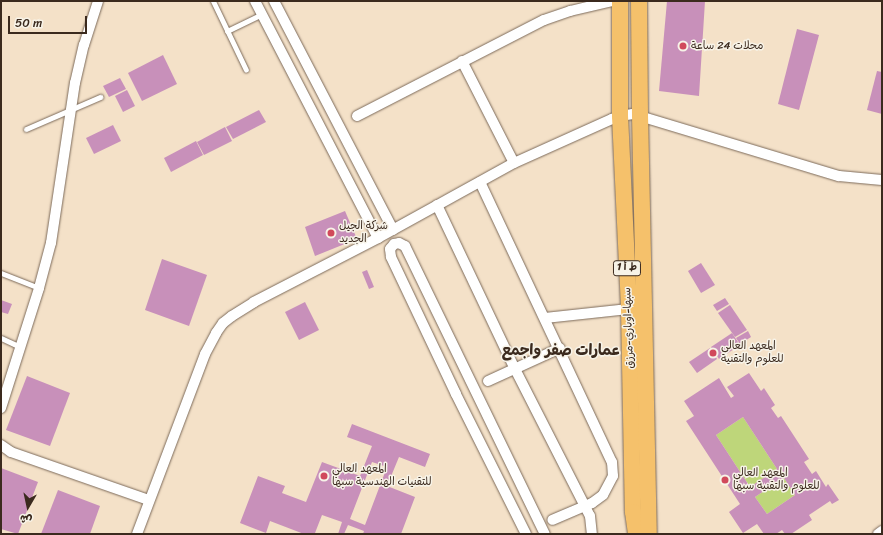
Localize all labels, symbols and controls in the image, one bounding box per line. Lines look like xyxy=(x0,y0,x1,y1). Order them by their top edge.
scale bar xyxy=(10,8,89,34)
text: 50 m xyxy=(15,12,42,34)
place label: محلات 24 ساعة xyxy=(691,39,763,53)
marker: محلات 24 ساعة xyxy=(678,41,688,51)
place label: شركة الجيل الجديد xyxy=(339,220,388,246)
marker: شركة الجيل الجديد xyxy=(326,228,336,238)
road number: ط أ 1 xyxy=(612,260,642,276)
street label: سبها-اوباري-مرزق xyxy=(621,287,637,369)
place label: المعهد العالي للعلوم والتقنية xyxy=(721,340,784,366)
district label: عمارات صفر واجمع xyxy=(502,342,620,360)
marker: المعهد العالي للعلوم والتقنية xyxy=(708,348,718,358)
place label: المعهد العالي للتقنيات الهندسية سبها xyxy=(332,463,431,489)
place label: المعهد العالي للعلوم والتقنية سبها xyxy=(733,467,820,493)
marker: المعهد العالي للتقنيات الهندسية سبها xyxy=(319,471,329,481)
marker: المعهد العالي للعلوم والتقنية سبها xyxy=(720,475,730,485)
north arrow xyxy=(8,487,48,527)
text: ش xyxy=(19,509,34,530)

